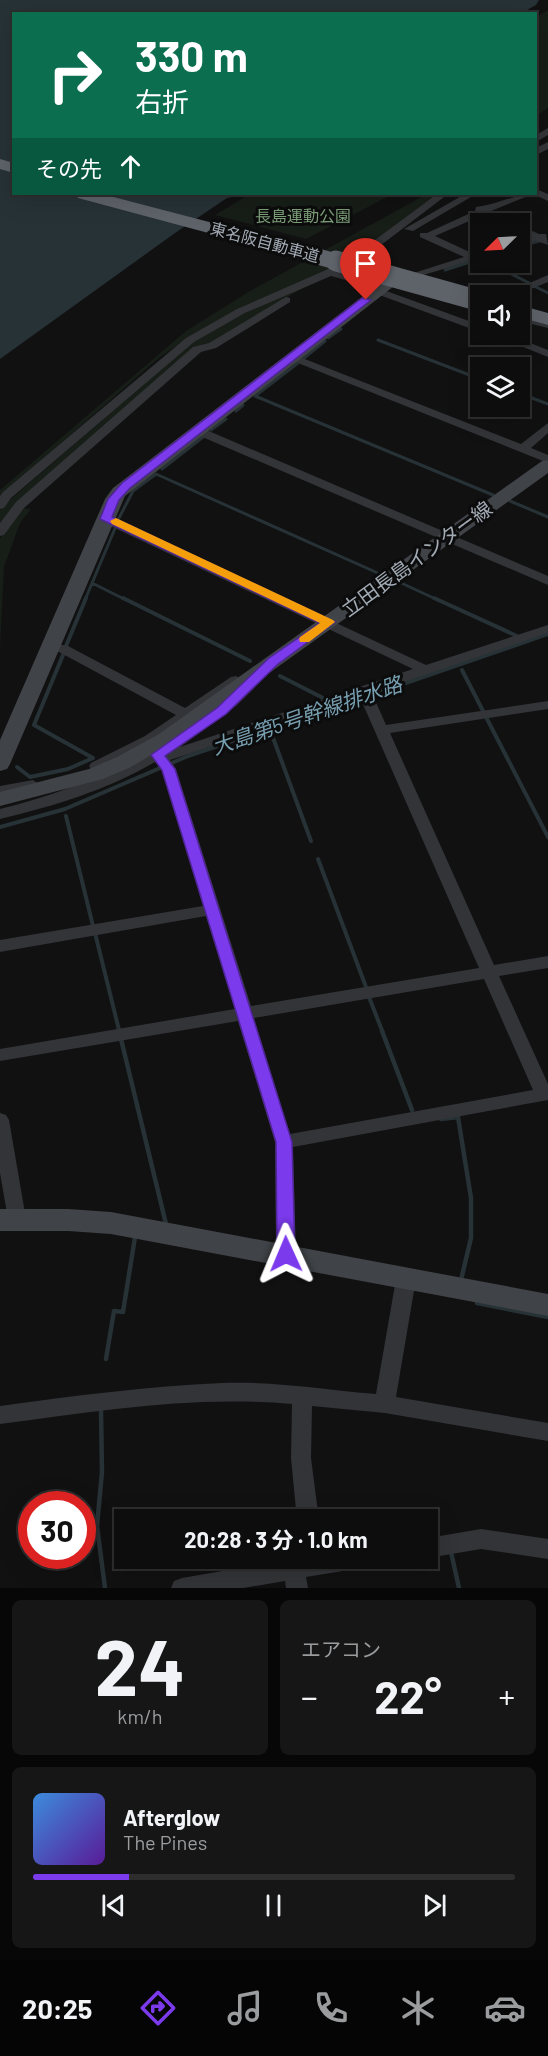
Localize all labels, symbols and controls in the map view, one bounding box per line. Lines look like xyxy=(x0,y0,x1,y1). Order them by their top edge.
text: 330 m xyxy=(135,30,248,80)
icon: right xyxy=(36,36,114,114)
text: 右折 xyxy=(135,85,189,117)
icon: ahead xyxy=(114,150,147,183)
text: その先 xyxy=(36,155,102,181)
park label: 長島運動公園 xyxy=(255,206,351,225)
north arrow xyxy=(470,213,530,273)
map controls xyxy=(470,213,530,417)
street label: 東名阪自動車道 xyxy=(209,218,322,265)
pin xyxy=(340,238,391,300)
icon: arrive xyxy=(349,247,382,280)
button: sound xyxy=(470,285,530,345)
button: layers xyxy=(470,357,530,417)
street label: 立田長島インター線 xyxy=(337,496,496,621)
water label: 大島第5号幹線排水路 xyxy=(208,670,407,759)
position arrow xyxy=(254,1222,318,1286)
speed limit sign: 30 xyxy=(18,1491,96,1569)
text: 20:28 · 3 分 · 1.0 km xyxy=(184,1526,368,1552)
text: 24 xyxy=(95,1618,185,1712)
text: エアコン xyxy=(301,1637,381,1661)
text: 22° xyxy=(374,1669,442,1723)
text: − xyxy=(301,1676,318,1716)
text: + xyxy=(498,1676,515,1716)
text: km/h xyxy=(117,1704,163,1728)
text: Afterglow xyxy=(123,1804,220,1830)
text: The Pines xyxy=(123,1830,207,1854)
icon: previous xyxy=(97,1889,130,1922)
icon: pause xyxy=(257,1889,290,1922)
icon: next xyxy=(418,1889,451,1922)
icon: directions xyxy=(137,1987,179,2029)
icon: music xyxy=(224,1987,266,2029)
icon: phone xyxy=(310,1987,352,2029)
icon: climate xyxy=(397,1987,439,2029)
icon: car xyxy=(484,1987,526,2029)
text: 20:25 xyxy=(22,1992,92,2024)

